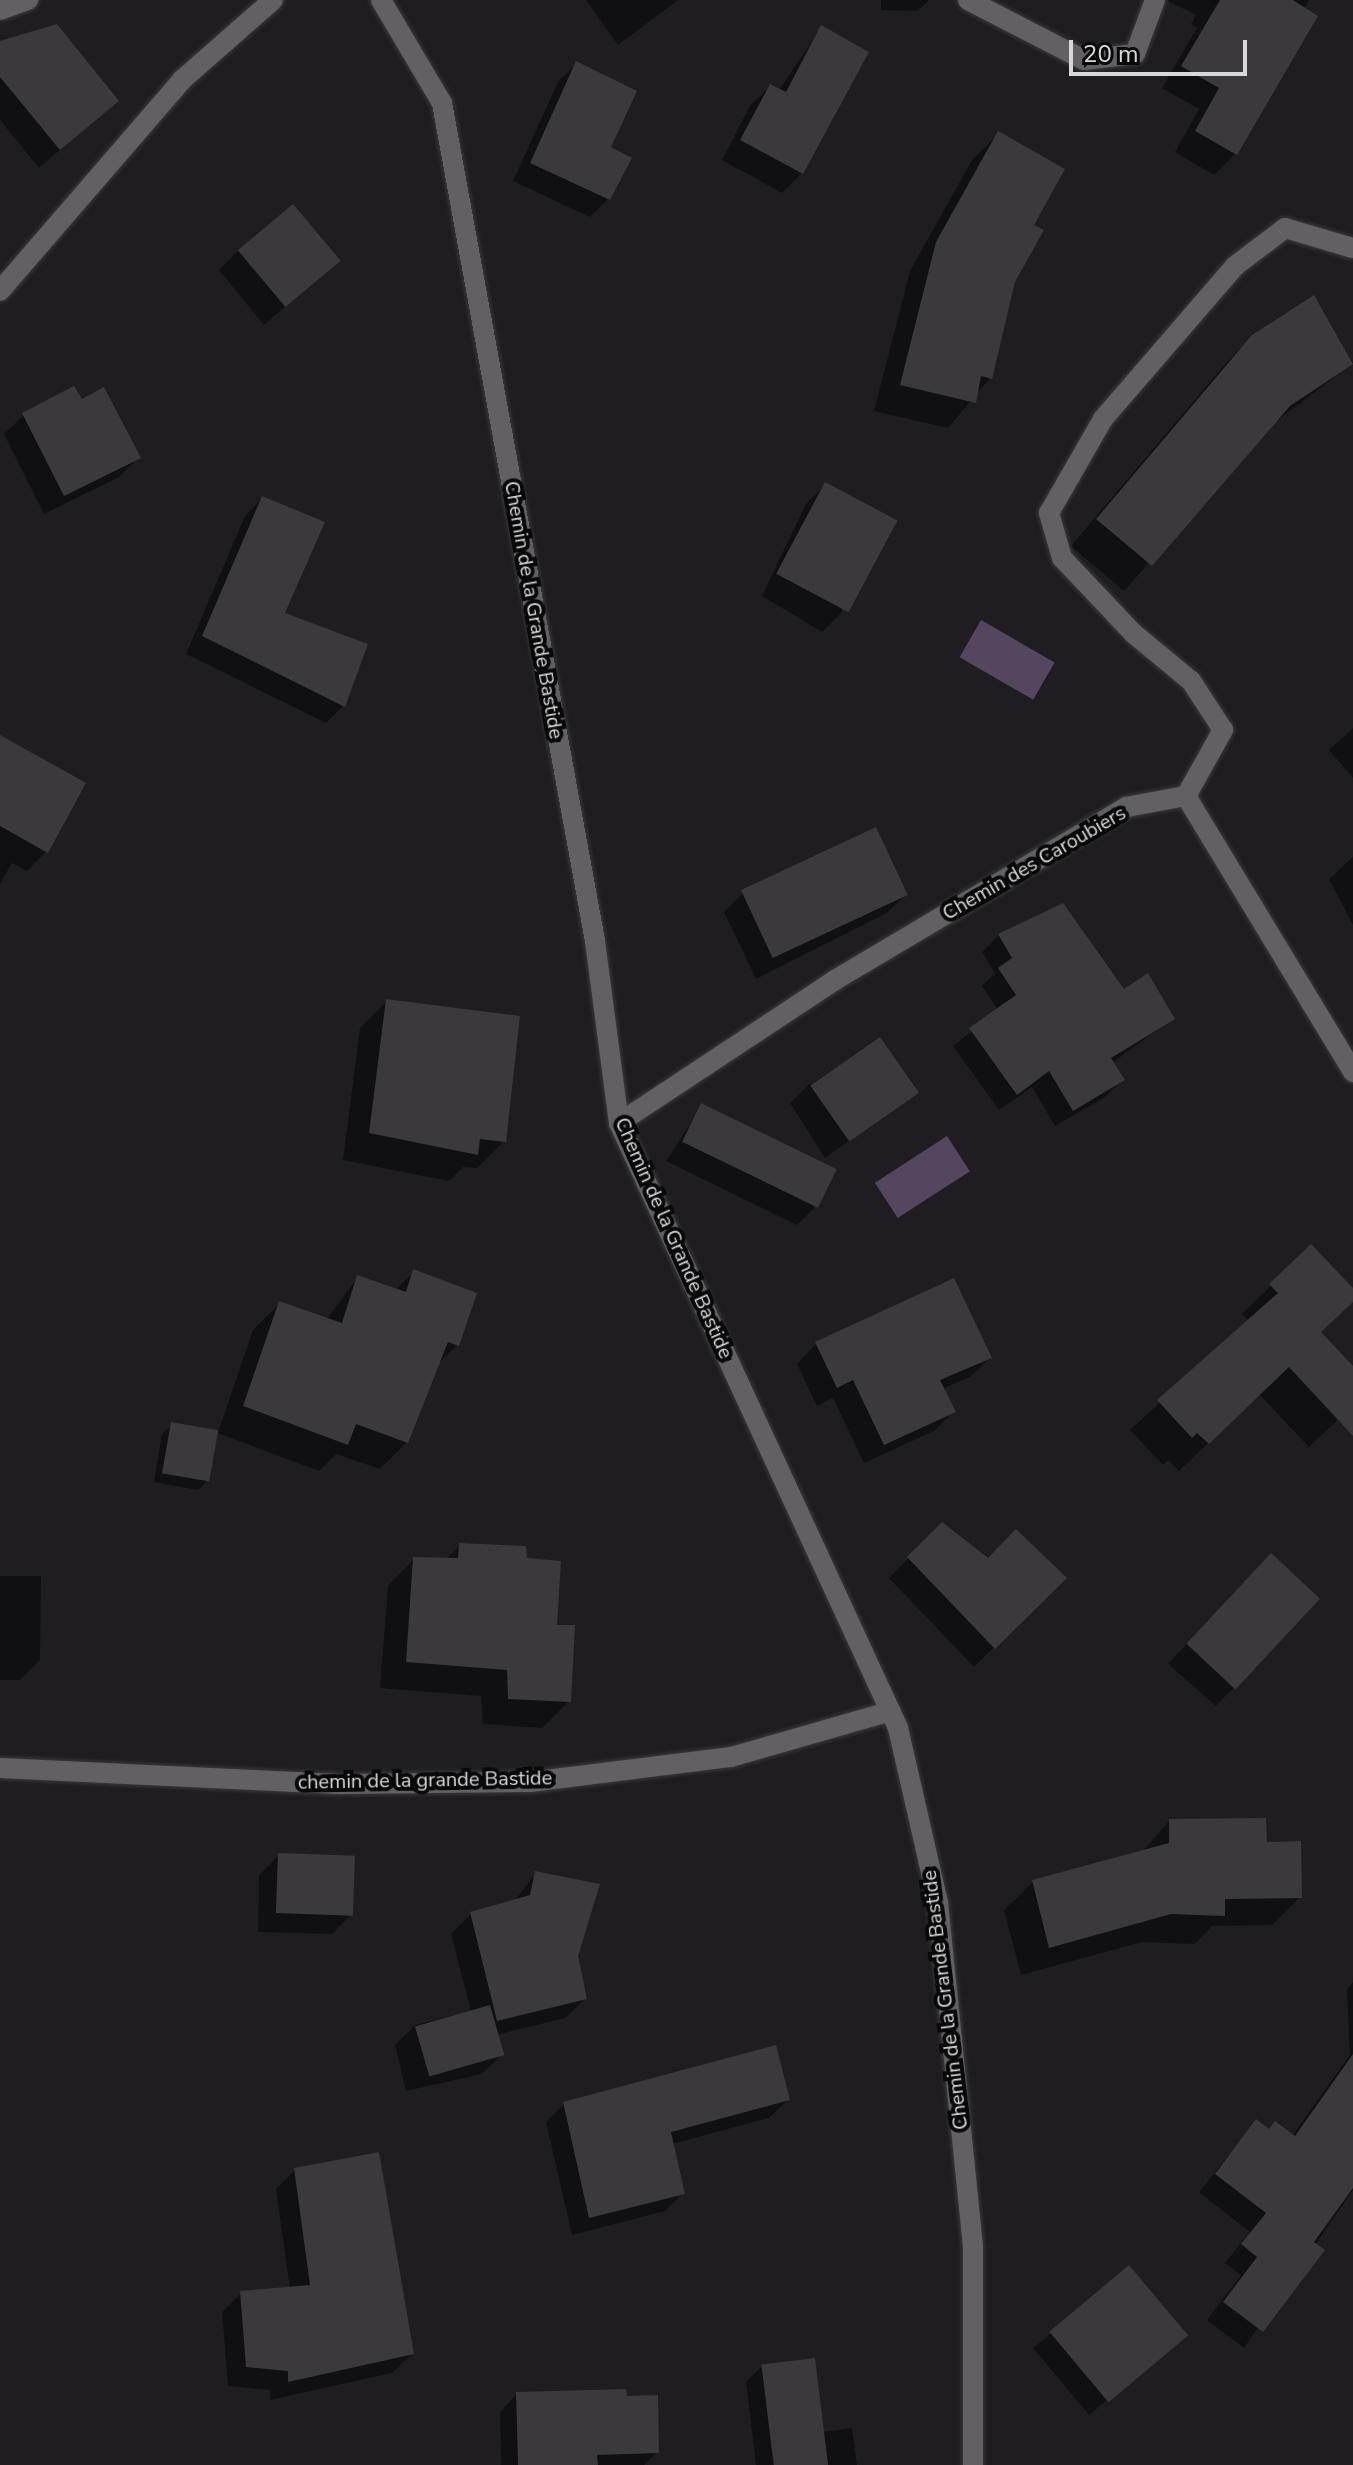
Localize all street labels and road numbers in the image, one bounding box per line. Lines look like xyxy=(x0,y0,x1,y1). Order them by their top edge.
street label: Chemin de la Grande Bastide xyxy=(499,479,569,741)
street label: Chemin des Caroubiers xyxy=(938,801,1130,925)
street label: Chemin de la Grande Bastide xyxy=(610,1114,738,1362)
street label: chemin de la grande Bastide xyxy=(298,1766,552,1794)
street label: Chemin de la Grande Bastide xyxy=(917,1869,973,2131)

